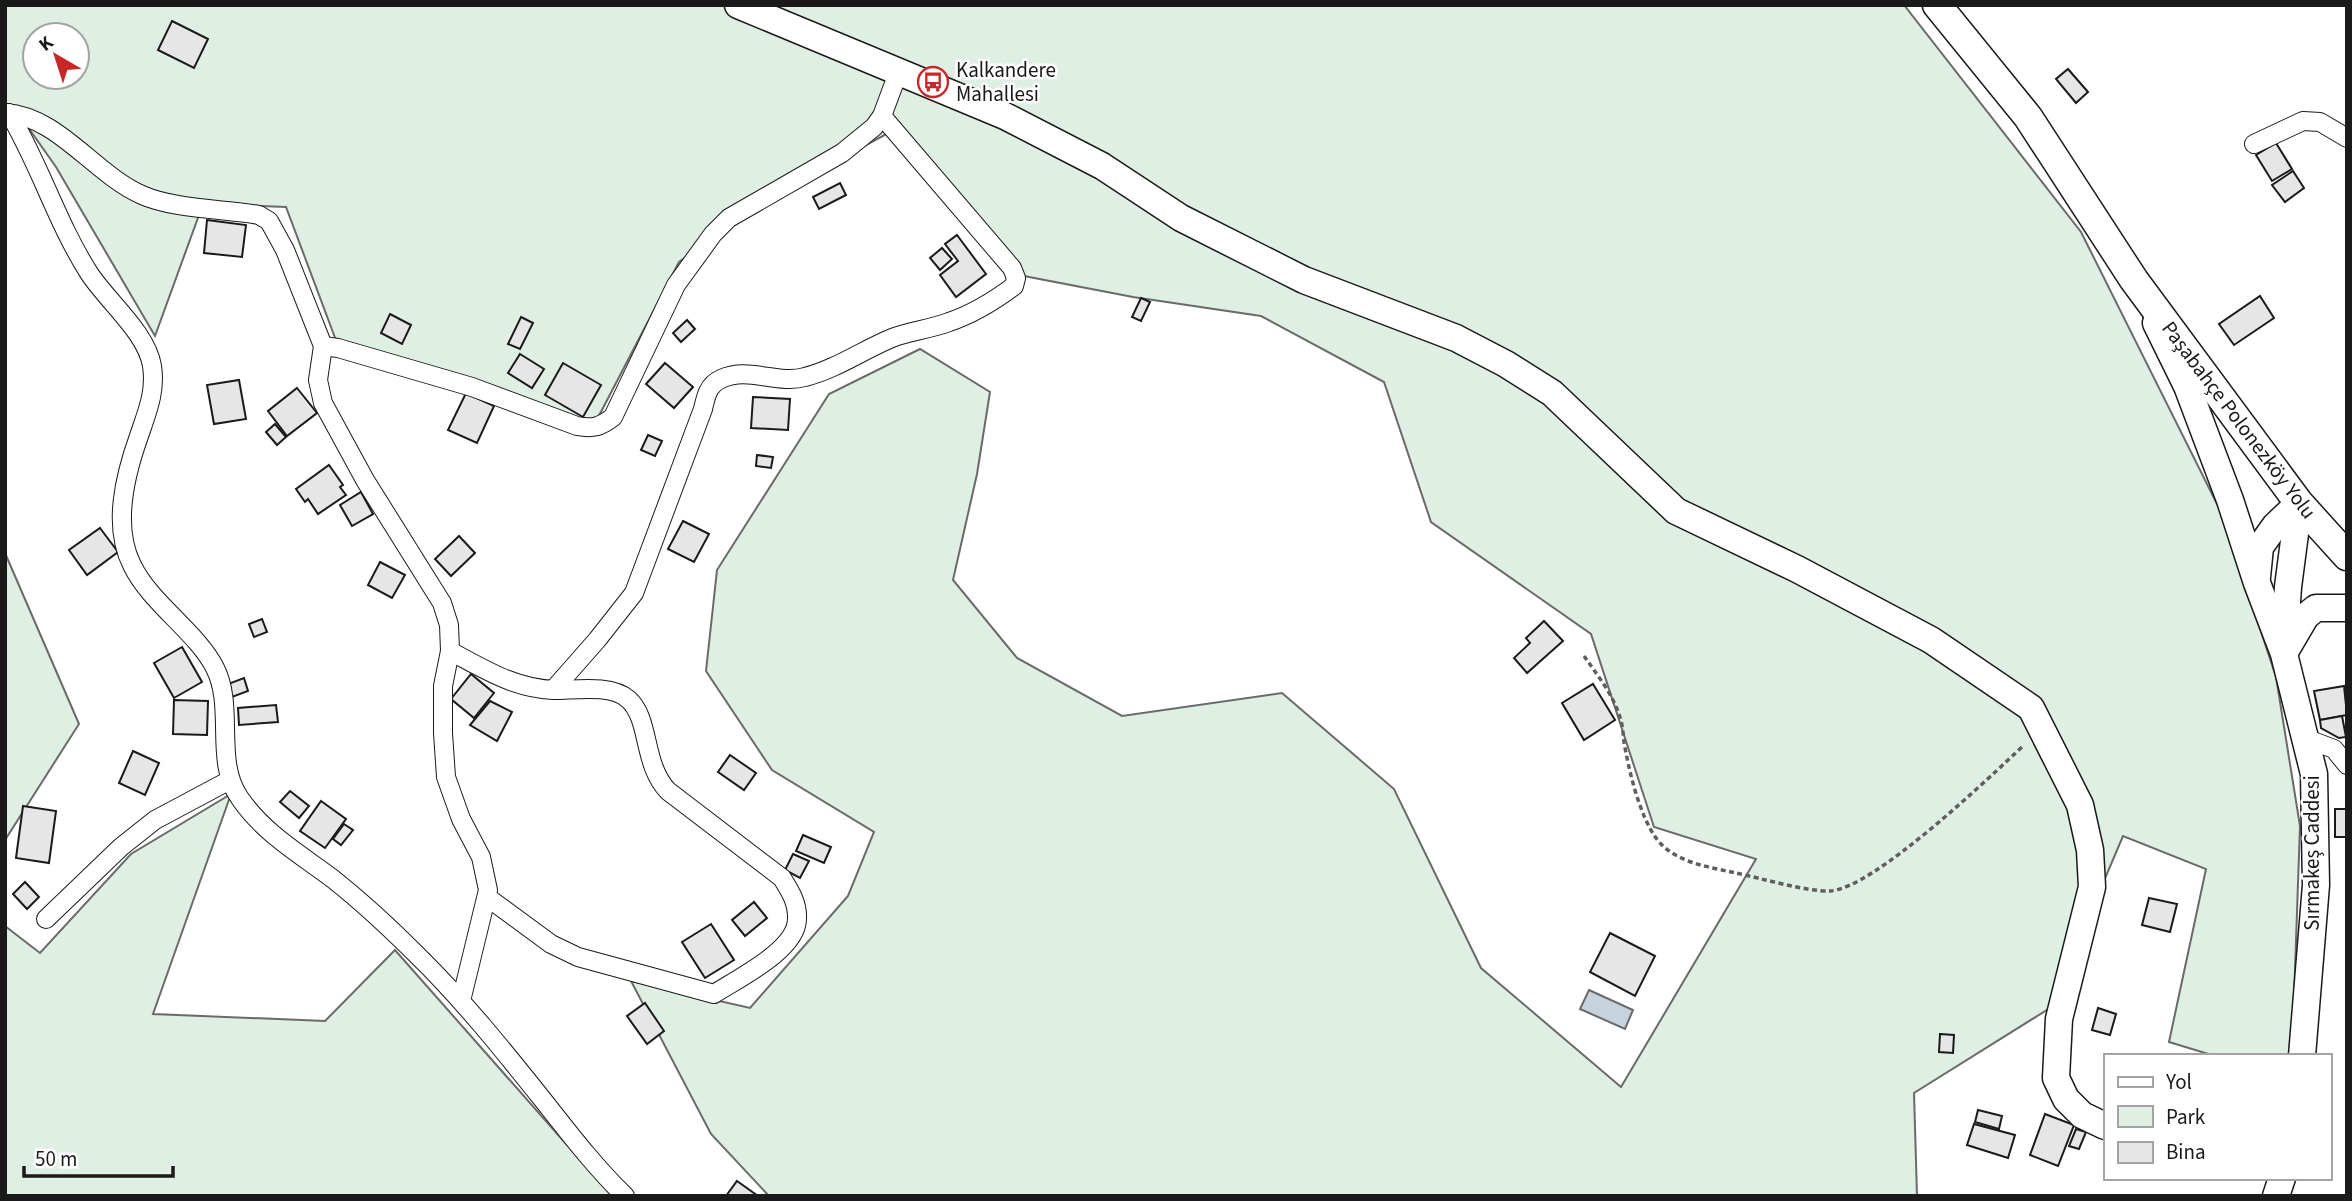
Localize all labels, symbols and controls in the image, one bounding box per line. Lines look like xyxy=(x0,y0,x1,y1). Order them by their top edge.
north arrow xyxy=(21,21,91,91)
text: K xyxy=(33,30,60,58)
place label: Kalkandere Mahallesi xyxy=(956,55,1056,109)
bus stop icon: Kalkandere Mahallesi xyxy=(916,65,950,99)
street label: Paşabahçe Polonezköy Yolu xyxy=(2155,315,2323,525)
street label: Sırmakeş Caddesi xyxy=(2297,775,2327,931)
legend xyxy=(2104,1054,2331,1180)
text: Yol xyxy=(2165,1067,2192,1097)
text: Park xyxy=(2166,1102,2206,1132)
scale bar xyxy=(24,1134,173,1178)
text: Bina xyxy=(2166,1137,2206,1167)
text: 50 m xyxy=(35,1144,77,1174)

